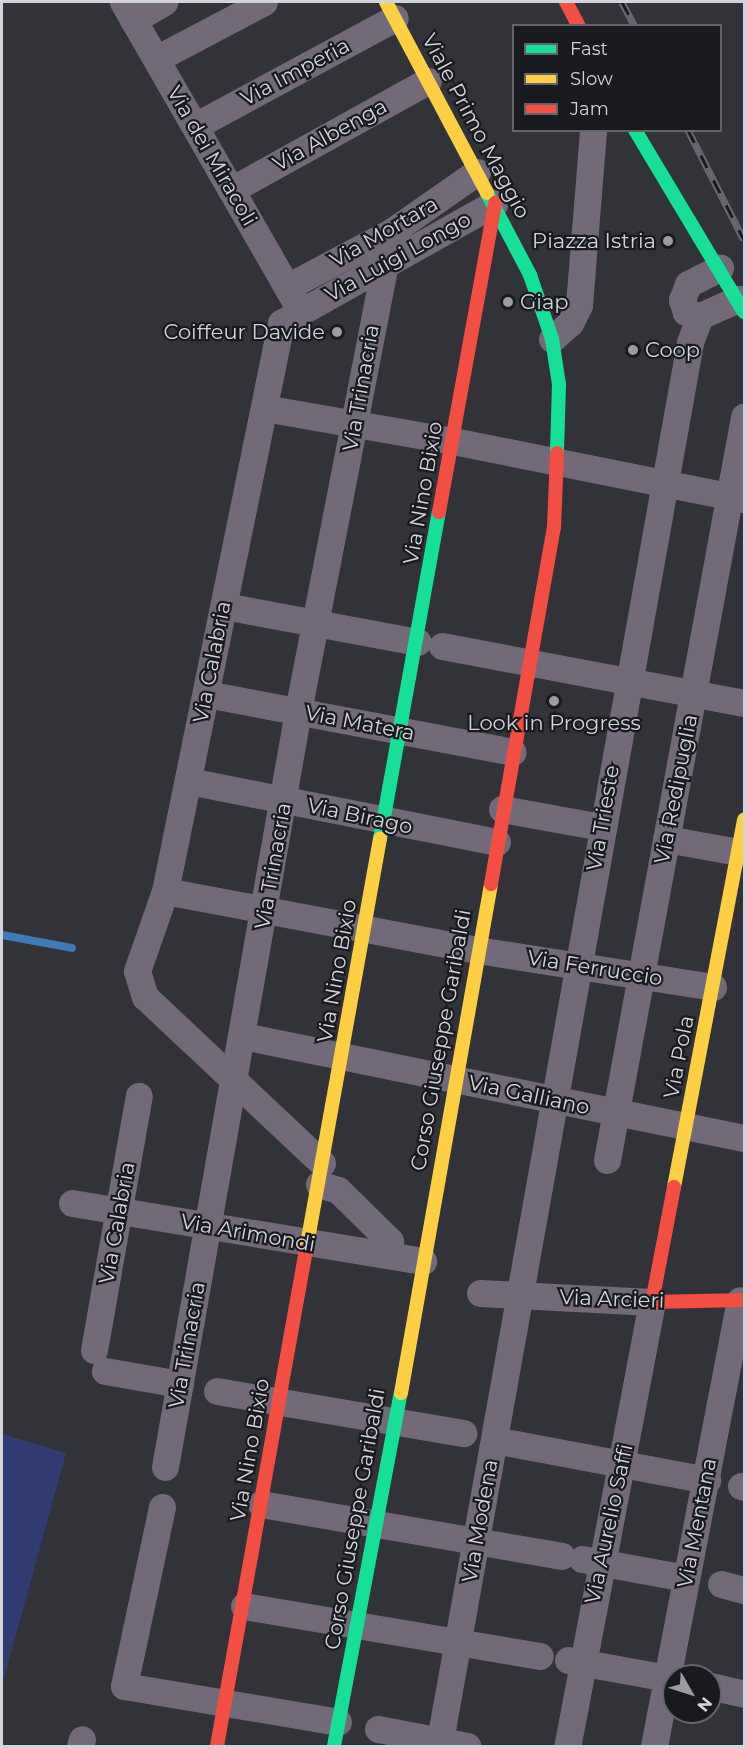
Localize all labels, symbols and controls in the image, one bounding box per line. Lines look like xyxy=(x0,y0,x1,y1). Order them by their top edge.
legend xyxy=(512,24,722,132)
street label: Viale Primo Maggio xyxy=(417,29,535,223)
street label: Via Imperia xyxy=(236,33,354,111)
text: Fast xyxy=(570,38,608,60)
text: Slow xyxy=(570,68,613,90)
street label: Via dei Miracoli xyxy=(162,81,262,231)
street label: Via Albenga xyxy=(269,93,391,177)
text: Jam xyxy=(570,98,609,120)
street label: Via Mortara xyxy=(326,191,442,273)
street label: Via Luigi Longo xyxy=(321,207,475,307)
place label: Piazza Istria xyxy=(532,228,656,254)
marker: Piazza Istria xyxy=(661,234,675,248)
place label: Giap xyxy=(520,289,569,315)
marker: Giap xyxy=(501,295,515,309)
place label: Coiffeur Davide xyxy=(163,319,325,345)
street label: Via Trinacria xyxy=(337,323,385,453)
marker: Coiffeur Davide xyxy=(330,325,344,339)
place label: Coop xyxy=(645,337,700,363)
marker: Coop xyxy=(626,343,640,357)
street label: Via Nino Bixio xyxy=(398,419,448,567)
street label: Via Calabria xyxy=(188,599,236,725)
marker: Look in Progress xyxy=(547,694,561,708)
street label: Via Matera xyxy=(303,700,417,746)
place label: Look in Progress xyxy=(467,710,641,736)
street label: Via Redipuglia xyxy=(649,712,703,866)
street label: Via Trieste xyxy=(581,763,625,873)
street label: Via Birago xyxy=(305,793,415,839)
street label: Via Trinacria xyxy=(249,801,297,931)
street label: Via Nino Bixio xyxy=(312,897,362,1045)
street label: Corso Giuseppe Garibaldi xyxy=(406,907,476,1173)
street label: Via Ferruccio xyxy=(526,945,664,991)
street label: Via Pola xyxy=(659,1013,699,1101)
street label: Via Galliano xyxy=(466,1070,592,1120)
street label: Via Calabria xyxy=(94,1160,140,1286)
street label: Via Arimondi xyxy=(179,1209,317,1257)
street label: Via Trinacria xyxy=(163,1280,211,1410)
street label: Via Arcieri xyxy=(559,1285,665,1313)
street label: Via Nino Bixio xyxy=(225,1376,275,1524)
street label: Corso Giuseppe Garibaldi xyxy=(320,1386,390,1652)
street label: Via Aurelio Saffi xyxy=(580,1442,638,1606)
street label: Via Mentana xyxy=(672,1456,722,1590)
street label: Via Modena xyxy=(457,1457,503,1585)
north arrow xyxy=(662,1664,722,1724)
text: N xyxy=(693,1693,716,1715)

